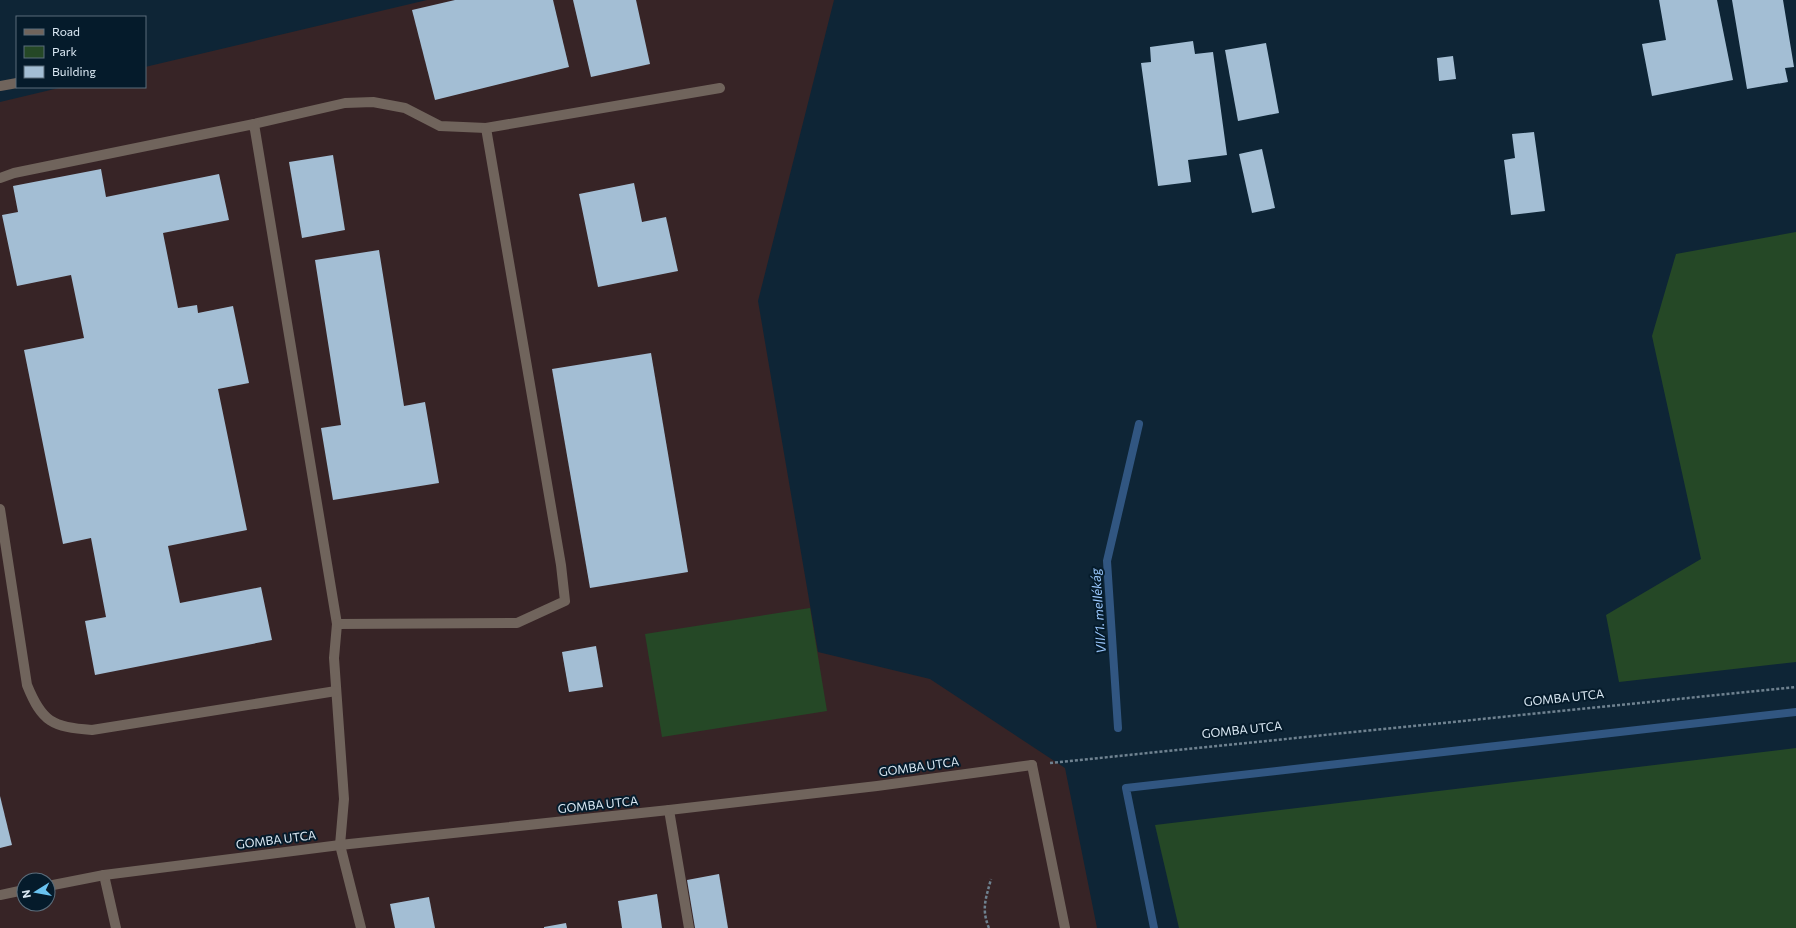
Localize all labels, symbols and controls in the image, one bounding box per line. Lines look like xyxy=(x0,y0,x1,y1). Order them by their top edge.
legend xyxy=(16,16,146,88)
text: Road xyxy=(52,24,80,38)
text: Park xyxy=(52,44,78,58)
text: Building xyxy=(52,64,96,78)
water label: VII/1. mellékág xyxy=(1087,567,1109,654)
street label: GOMBA UTCA xyxy=(1523,686,1605,708)
street label: GOMBA UTCA xyxy=(1201,718,1283,740)
street label: GOMBA UTCA xyxy=(878,753,960,779)
street label: GOMBA UTCA xyxy=(557,793,639,815)
street label: GOMBA UTCA xyxy=(235,827,317,851)
north arrow xyxy=(16,872,56,912)
text: N xyxy=(19,889,33,899)

